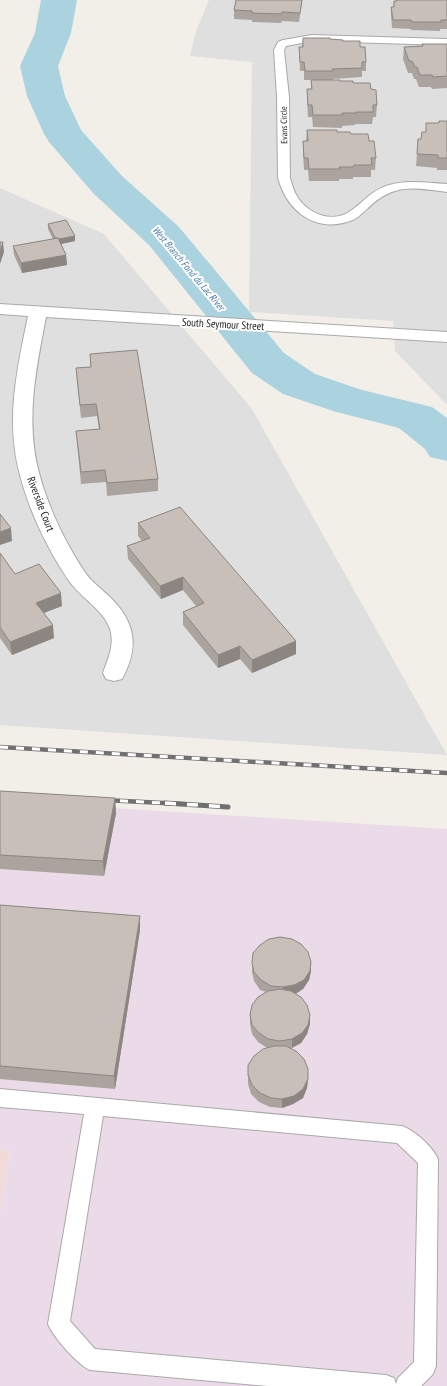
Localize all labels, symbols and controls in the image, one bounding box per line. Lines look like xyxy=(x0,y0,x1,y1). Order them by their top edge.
street label: Evans Circle xyxy=(278,106,289,144)
water label: West Branch Fond du Lac River xyxy=(150,224,228,314)
street label: South Seymour Street xyxy=(181,315,265,333)
street label: Riverside Court xyxy=(24,475,58,533)

